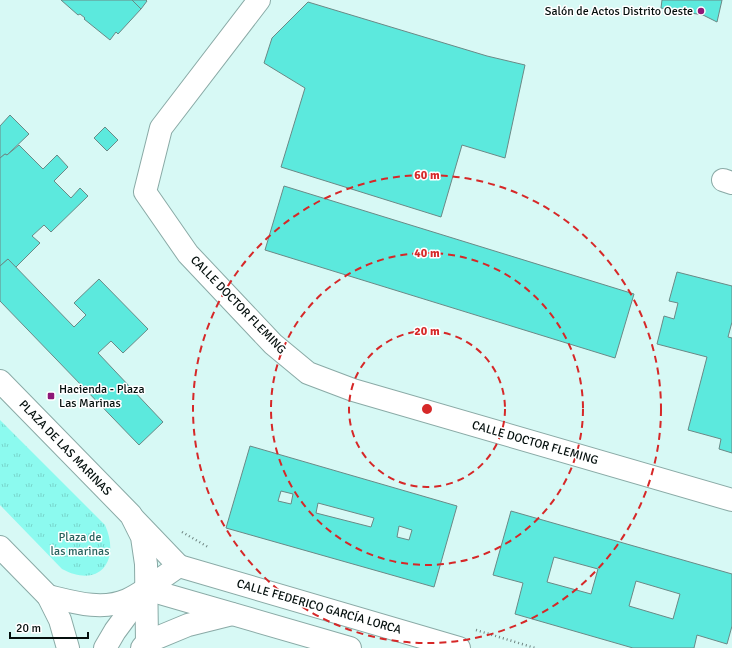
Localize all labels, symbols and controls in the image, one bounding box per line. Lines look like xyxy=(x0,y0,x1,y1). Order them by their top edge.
place label: Salón de Actos Distrito Oeste xyxy=(545,4,693,19)
marker: Salón de Actos Distrito Oeste xyxy=(696,6,706,16)
text: 60 m xyxy=(414,168,440,183)
text: 40 m xyxy=(414,246,440,261)
street label: CALLE DOCTOR FLEMING xyxy=(187,253,289,357)
text: 20 m xyxy=(414,324,440,339)
place label: Hacienda - Plaza Las Marinas xyxy=(59,382,145,411)
marker: Hacienda - Plaza Las Marinas xyxy=(46,391,56,401)
street label: PLAZA DE LAS MARINAS xyxy=(16,397,115,499)
centre of rings xyxy=(420,402,434,416)
street label: CALLE DOCTOR FLEMING xyxy=(470,418,600,468)
park label: Plaza de las marinas xyxy=(51,530,109,559)
street label: CALLE FEDERICO GARCÍA LORCA xyxy=(235,576,404,638)
scale bar xyxy=(10,614,88,640)
text: 20 m xyxy=(16,621,41,636)

